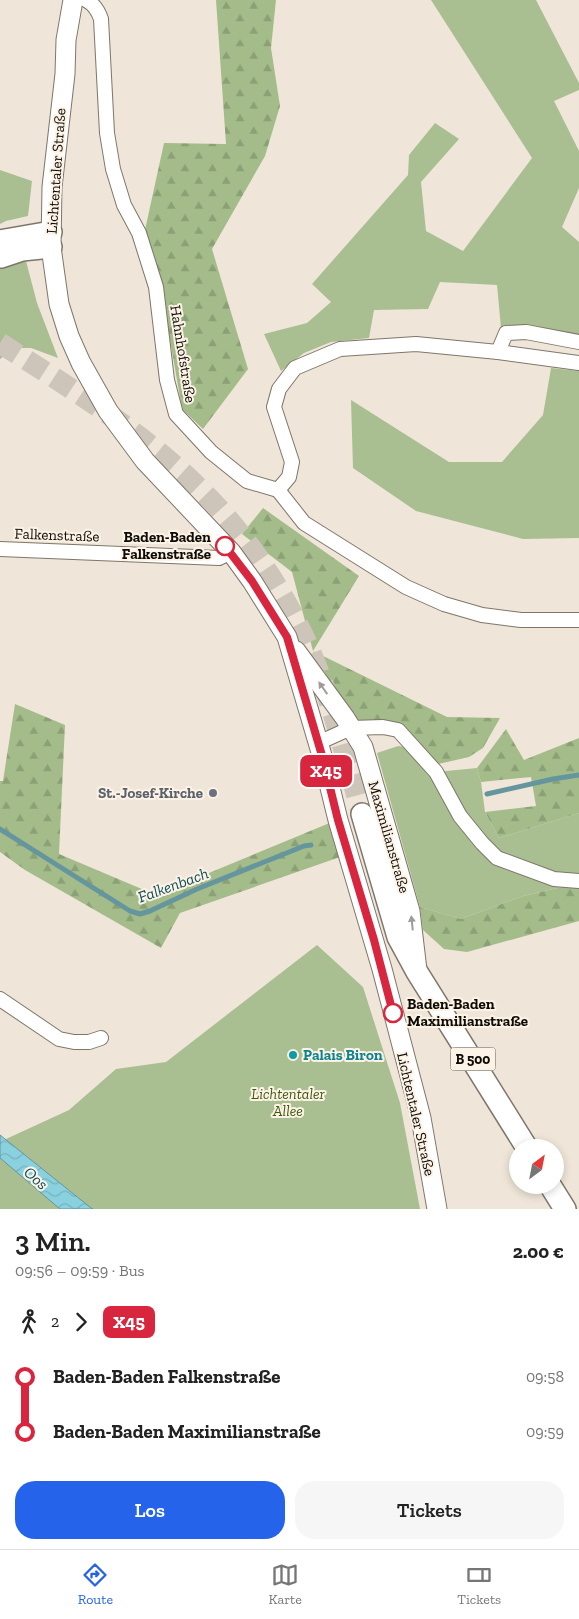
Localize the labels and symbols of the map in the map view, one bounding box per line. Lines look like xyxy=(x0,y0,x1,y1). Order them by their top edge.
street label: Lichtentaler Straße xyxy=(43,107,69,235)
street label: Hahnhofstraße xyxy=(166,304,200,404)
street label: Falkenstraße xyxy=(14,525,100,545)
place label: Baden-Baden Falkenstraße xyxy=(122,528,211,563)
marker: Baden-Baden Falkenstraße xyxy=(215,536,235,556)
one-way arrow xyxy=(318,682,328,695)
line badge: X45 xyxy=(297,755,355,787)
street label: Maximilianstraße xyxy=(364,779,414,895)
place label: St.-Josef-Kirche xyxy=(98,784,203,802)
marker: St.-Josef-Kirche xyxy=(207,787,219,799)
water label: Falkenbach xyxy=(135,863,211,907)
one-way arrow xyxy=(408,915,416,931)
place label: Baden-Baden Maximilianstraße xyxy=(407,995,528,1030)
marker: Baden-Baden Maximilianstraße xyxy=(383,1003,403,1023)
place label: Palais Biron xyxy=(303,1046,383,1064)
road number: B 500 xyxy=(450,1048,496,1070)
marker: Palais Biron xyxy=(287,1049,299,1061)
street label: Lichtentaler Straße xyxy=(393,1051,439,1177)
park label: Lichtentaler Allee xyxy=(251,1085,326,1120)
north arrow xyxy=(509,1139,564,1194)
water label: Oos xyxy=(20,1162,52,1194)

